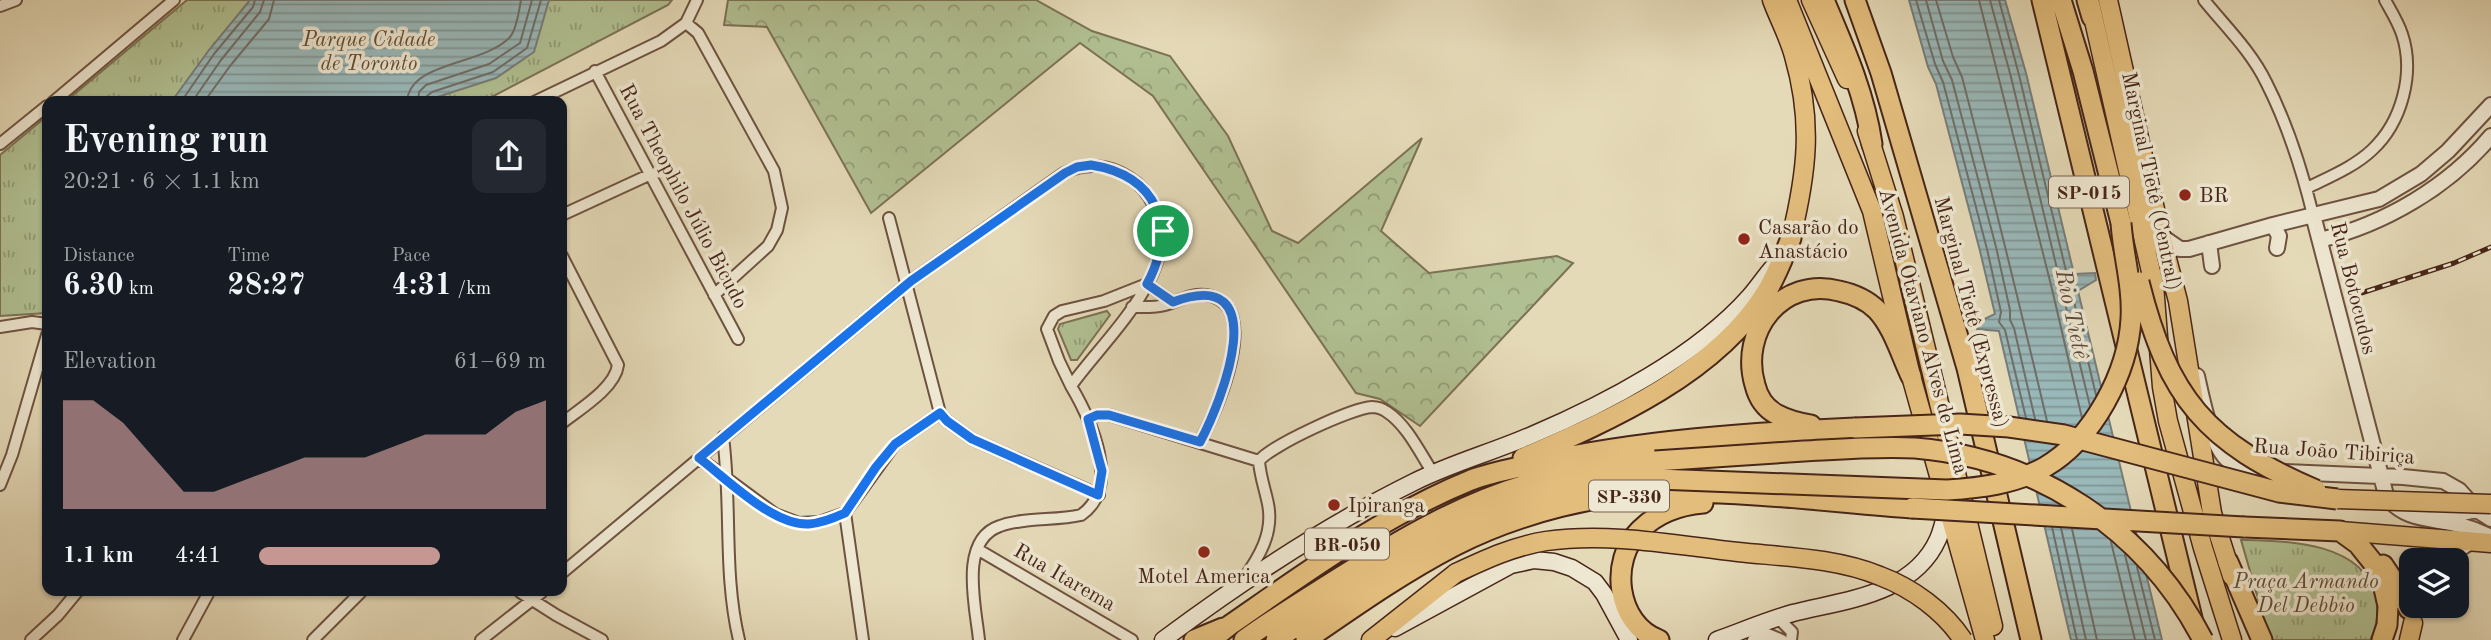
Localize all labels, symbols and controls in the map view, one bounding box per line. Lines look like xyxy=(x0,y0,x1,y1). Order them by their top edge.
park label: Parque Cidade de Toronto xyxy=(302,30,435,75)
street label: Marginal Tietê (Central) xyxy=(2117,70,2184,292)
street label: Rua Theophilo Júlio Bicudo xyxy=(614,81,751,312)
button: share xyxy=(472,119,546,193)
text: Evening run xyxy=(63,123,269,161)
text: 20:21 · 6 × 1.1 km xyxy=(63,170,260,193)
road number: SP-015 xyxy=(2049,176,2129,208)
street label: Avenida Otaviano Alves de Lima xyxy=(1874,186,1971,477)
place label: BR xyxy=(2199,186,2229,207)
marker: BR xyxy=(2177,187,2193,203)
street label: Marginal Tietê (Expressa) xyxy=(1930,194,2012,430)
pin xyxy=(1133,201,1193,261)
icon: arrive xyxy=(1144,212,1182,250)
place label: Casarão do Anastácio xyxy=(1758,218,1859,263)
street label: Rua Botocudos xyxy=(2326,220,2379,357)
marker: Casarão do Anastácio xyxy=(1736,231,1752,247)
text: Distance xyxy=(63,247,135,266)
text: Time xyxy=(227,247,270,266)
text: Pace xyxy=(392,247,430,266)
water label: Rio Tietê xyxy=(2051,266,2093,363)
text: 6.30 xyxy=(63,271,124,301)
text: 28:27 xyxy=(227,271,305,301)
text: 4:31 xyxy=(392,271,452,301)
text: km xyxy=(124,280,154,299)
text: /km xyxy=(452,280,491,299)
text: Elevation xyxy=(63,350,157,373)
text: 61–69 m xyxy=(454,350,546,373)
street label: Rua João Tibiriça xyxy=(2252,436,2415,469)
road number: SP-330 xyxy=(1589,481,1669,512)
place label: Ipiranga xyxy=(1348,496,1425,517)
marker: Ipiranga xyxy=(1326,497,1342,513)
road number: BR-050 xyxy=(1305,528,1389,559)
street label: Rua Itarema xyxy=(1010,541,1119,616)
text: 1.1 km xyxy=(63,544,134,567)
text: 4:41 xyxy=(175,544,221,567)
marker: Motel America xyxy=(1196,544,1212,560)
map controls xyxy=(2399,548,2469,618)
button: layers xyxy=(2399,548,2469,618)
place label: Motel America xyxy=(1138,567,1270,588)
park label: Praça Armando Del Debbio xyxy=(2232,572,2379,617)

